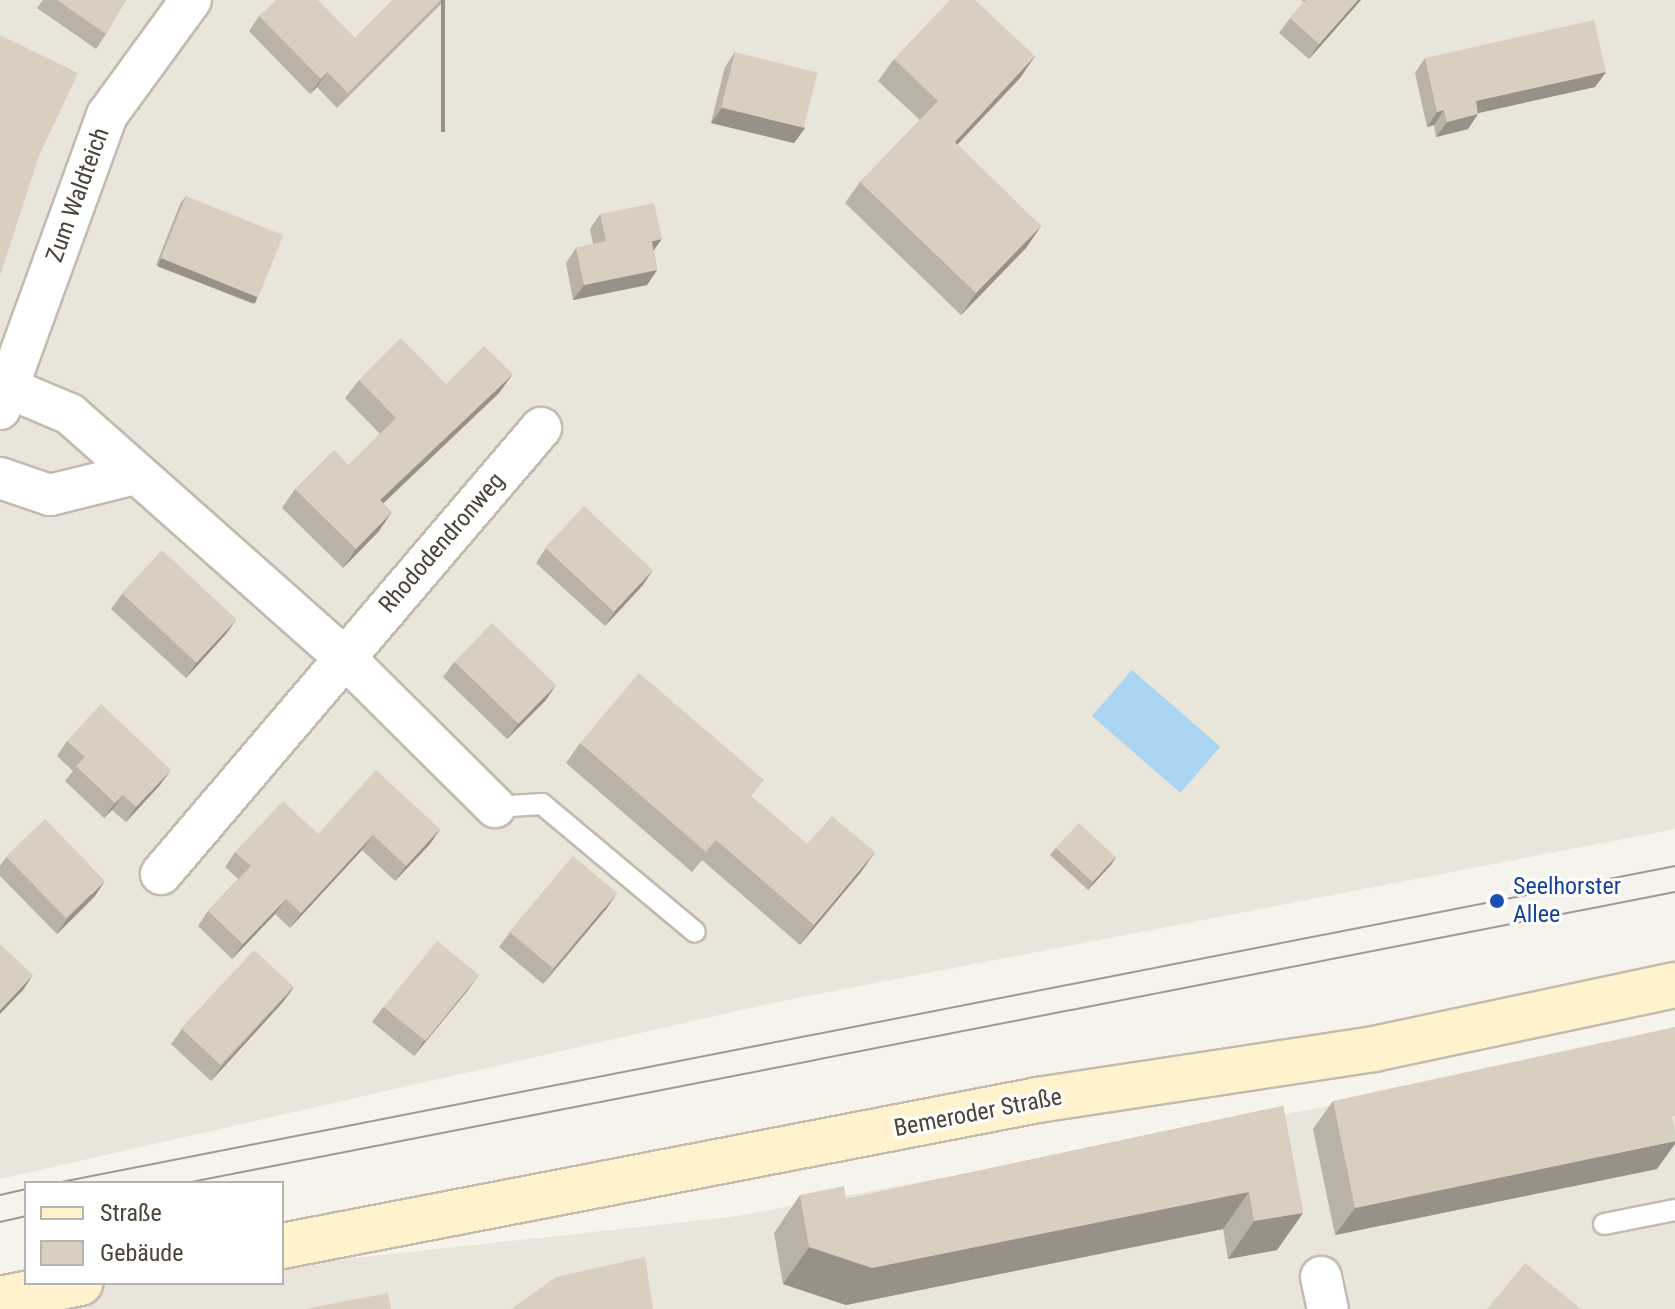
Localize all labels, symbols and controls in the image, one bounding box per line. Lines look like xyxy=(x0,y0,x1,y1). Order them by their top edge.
street label: Zum Waldteich xyxy=(40,124,116,266)
street label: Rhododendronweg xyxy=(373,467,511,619)
place label: Seelhorster Allee xyxy=(1513,873,1621,929)
marker: Seelhorster Allee xyxy=(1488,892,1506,910)
street label: Bemeroder Straße xyxy=(892,1083,1064,1143)
legend xyxy=(24,1181,284,1285)
text: Straße xyxy=(100,1199,162,1227)
text: Gebäude xyxy=(100,1239,184,1267)

